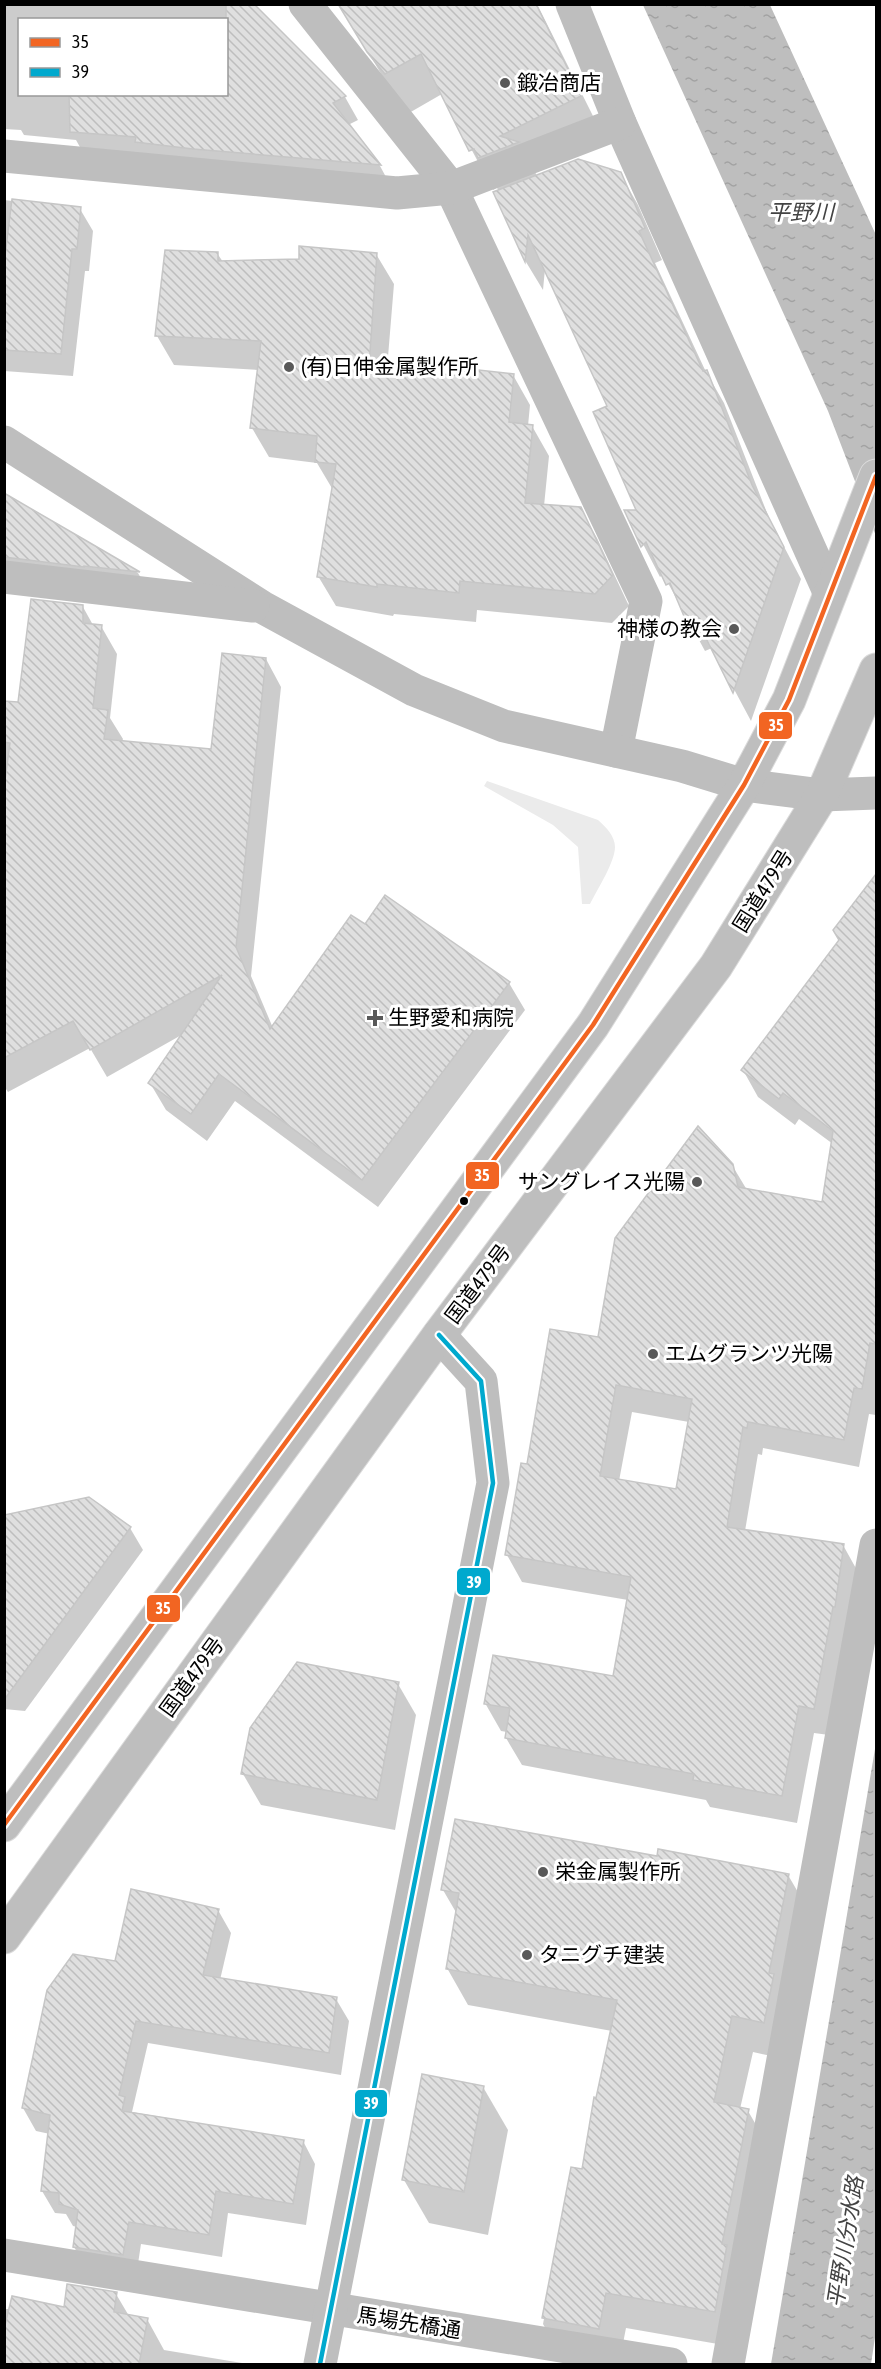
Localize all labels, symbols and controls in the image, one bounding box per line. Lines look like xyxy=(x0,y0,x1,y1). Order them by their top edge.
legend xyxy=(18,18,228,96)
text: 35 xyxy=(72,31,89,52)
text: 39 xyxy=(72,61,89,82)
place label: 鍛冶商店 xyxy=(517,70,601,94)
marker: 鍛冶商店 xyxy=(498,76,512,90)
water label: 平野川 xyxy=(768,199,836,225)
place label: (有)日伸金属製作所 xyxy=(301,354,479,378)
marker: (有)日伸金属製作所 xyxy=(282,360,296,374)
place label: 神様の教会 xyxy=(617,616,722,640)
marker: 神様の教会 xyxy=(727,622,741,636)
line badge: 35 xyxy=(758,711,793,740)
text: 35 xyxy=(768,716,784,734)
street label: 国道479号 xyxy=(727,845,797,936)
place label: 生野愛和病院 xyxy=(388,1005,514,1029)
marker: 生野愛和病院 xyxy=(366,1009,384,1027)
line badge: 35 xyxy=(465,1161,500,1190)
text: 35 xyxy=(474,1166,490,1184)
place label: サングレイス光陽 xyxy=(518,1169,685,1193)
marker: サングレイス光陽 xyxy=(690,1175,704,1189)
unlabelled marker xyxy=(458,1195,470,1207)
street label: 国道479号 xyxy=(440,1239,515,1328)
place label: エムグランツ光陽 xyxy=(665,1341,833,1365)
marker: エムグランツ光陽 xyxy=(646,1347,660,1361)
line badge: 39 xyxy=(456,1567,491,1596)
text: 39 xyxy=(466,1573,482,1591)
line badge: 35 xyxy=(146,1594,181,1623)
text: 35 xyxy=(155,1599,171,1617)
street label: 国道479号 xyxy=(154,1632,228,1721)
place label: 栄金属製作所 xyxy=(555,1859,681,1883)
marker: 栄金属製作所 xyxy=(536,1865,550,1879)
place label: タニグチ建装 xyxy=(539,1942,665,1966)
marker: タニグチ建装 xyxy=(520,1948,534,1962)
line badge: 39 xyxy=(354,2089,388,2118)
text: 39 xyxy=(363,2094,379,2112)
water label: 平野川分水路 xyxy=(822,2173,868,2309)
street label: 馬場先橋通 xyxy=(355,2302,463,2342)

